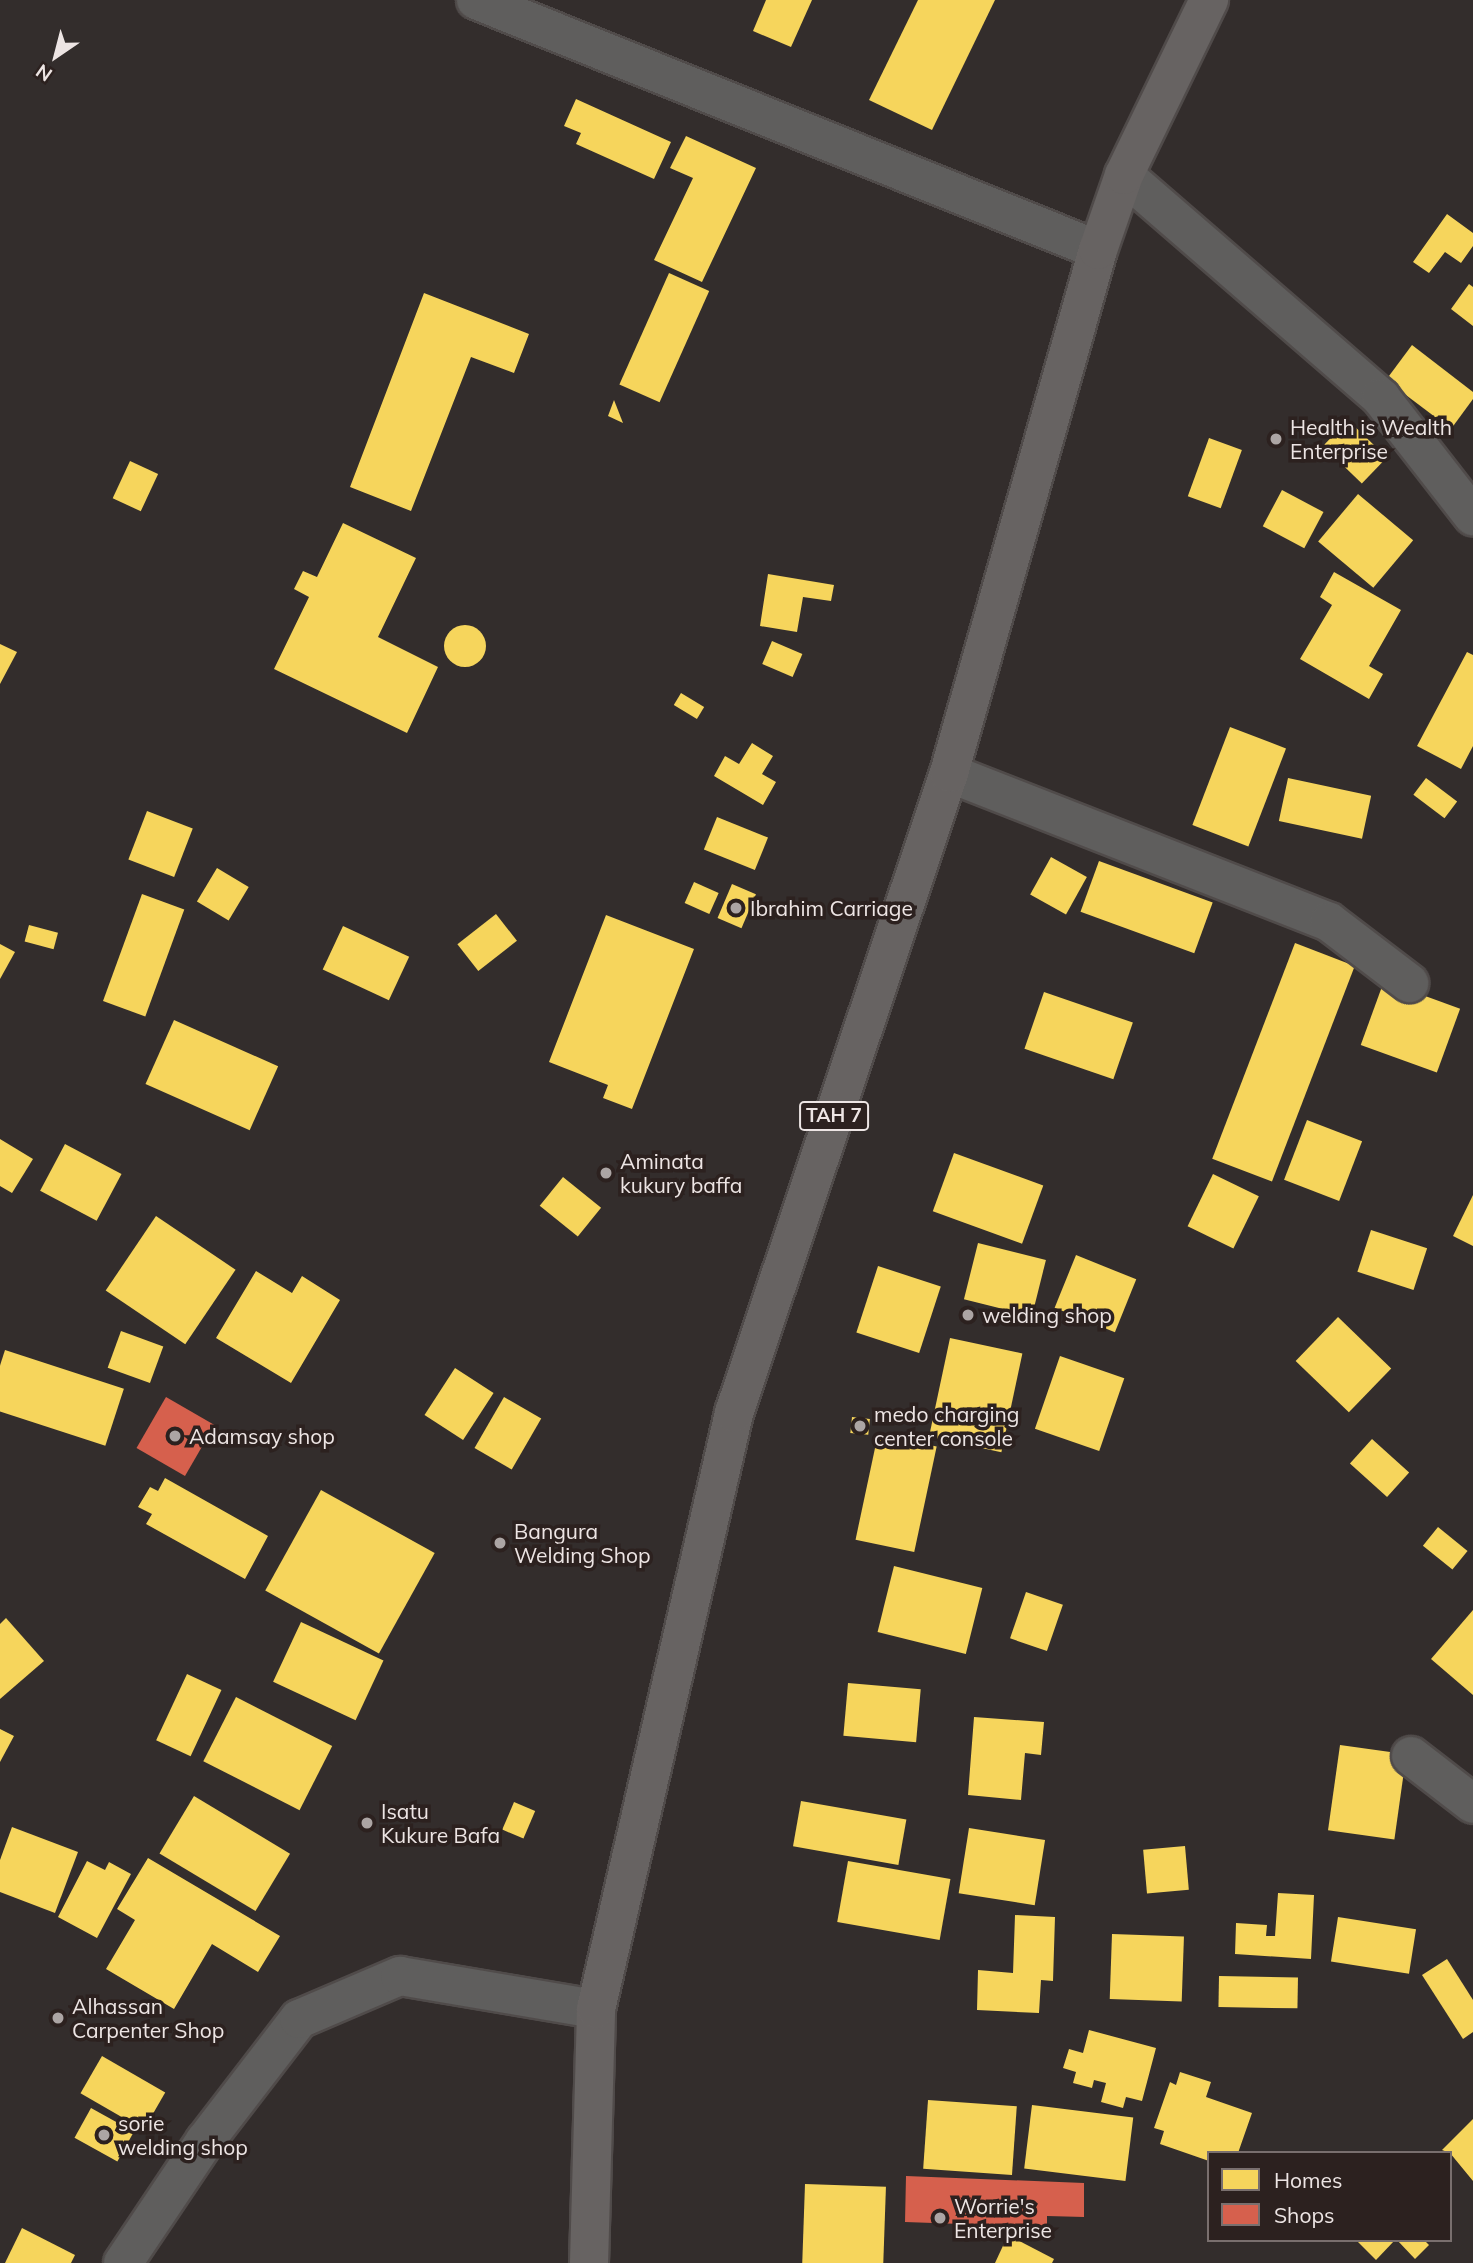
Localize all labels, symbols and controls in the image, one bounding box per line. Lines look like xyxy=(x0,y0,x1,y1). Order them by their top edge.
north arrow xyxy=(21,21,91,91)
text: N xyxy=(31,59,57,87)
place label: Health is Wealth Enterprise xyxy=(1290,414,1452,464)
marker: Health is Wealth Enterprise xyxy=(1268,431,1284,447)
place label: Ibrahim Carriage xyxy=(750,895,913,921)
marker: Ibrahim Carriage xyxy=(728,900,744,916)
road number: TAH 7 xyxy=(799,1100,869,1132)
place label: Aminata kukury baffa xyxy=(620,1148,742,1198)
marker: Aminata kukury baffa xyxy=(598,1165,614,1181)
place label: welding shop xyxy=(982,1302,1112,1328)
marker: welding shop xyxy=(960,1307,976,1323)
place label: medo charging center console xyxy=(874,1401,1019,1451)
marker: medo charging center console xyxy=(852,1418,868,1434)
place label: Adamsay shop xyxy=(189,1423,335,1449)
marker: Adamsay shop xyxy=(167,1428,183,1444)
place label: Bangura Welding Shop xyxy=(514,1518,651,1568)
marker: Bangura Welding Shop xyxy=(492,1535,508,1551)
place label: Isatu Kukure Bafa xyxy=(381,1798,500,1848)
marker: Isatu Kukure Bafa xyxy=(359,1815,375,1831)
place label: Alhassan Carpenter Shop xyxy=(72,1993,224,2043)
marker: Alhassan Carpenter Shop xyxy=(50,2010,66,2026)
place label: sorie welding shop xyxy=(118,2110,248,2160)
marker: sorie welding shop xyxy=(96,2127,112,2143)
legend xyxy=(1207,2151,1452,2242)
text: Homes xyxy=(1274,2167,1342,2193)
place label: Worrie's Enterprise xyxy=(954,2193,1052,2243)
text: Shops xyxy=(1274,2202,1334,2228)
marker: Worrie's Enterprise xyxy=(932,2210,948,2226)

